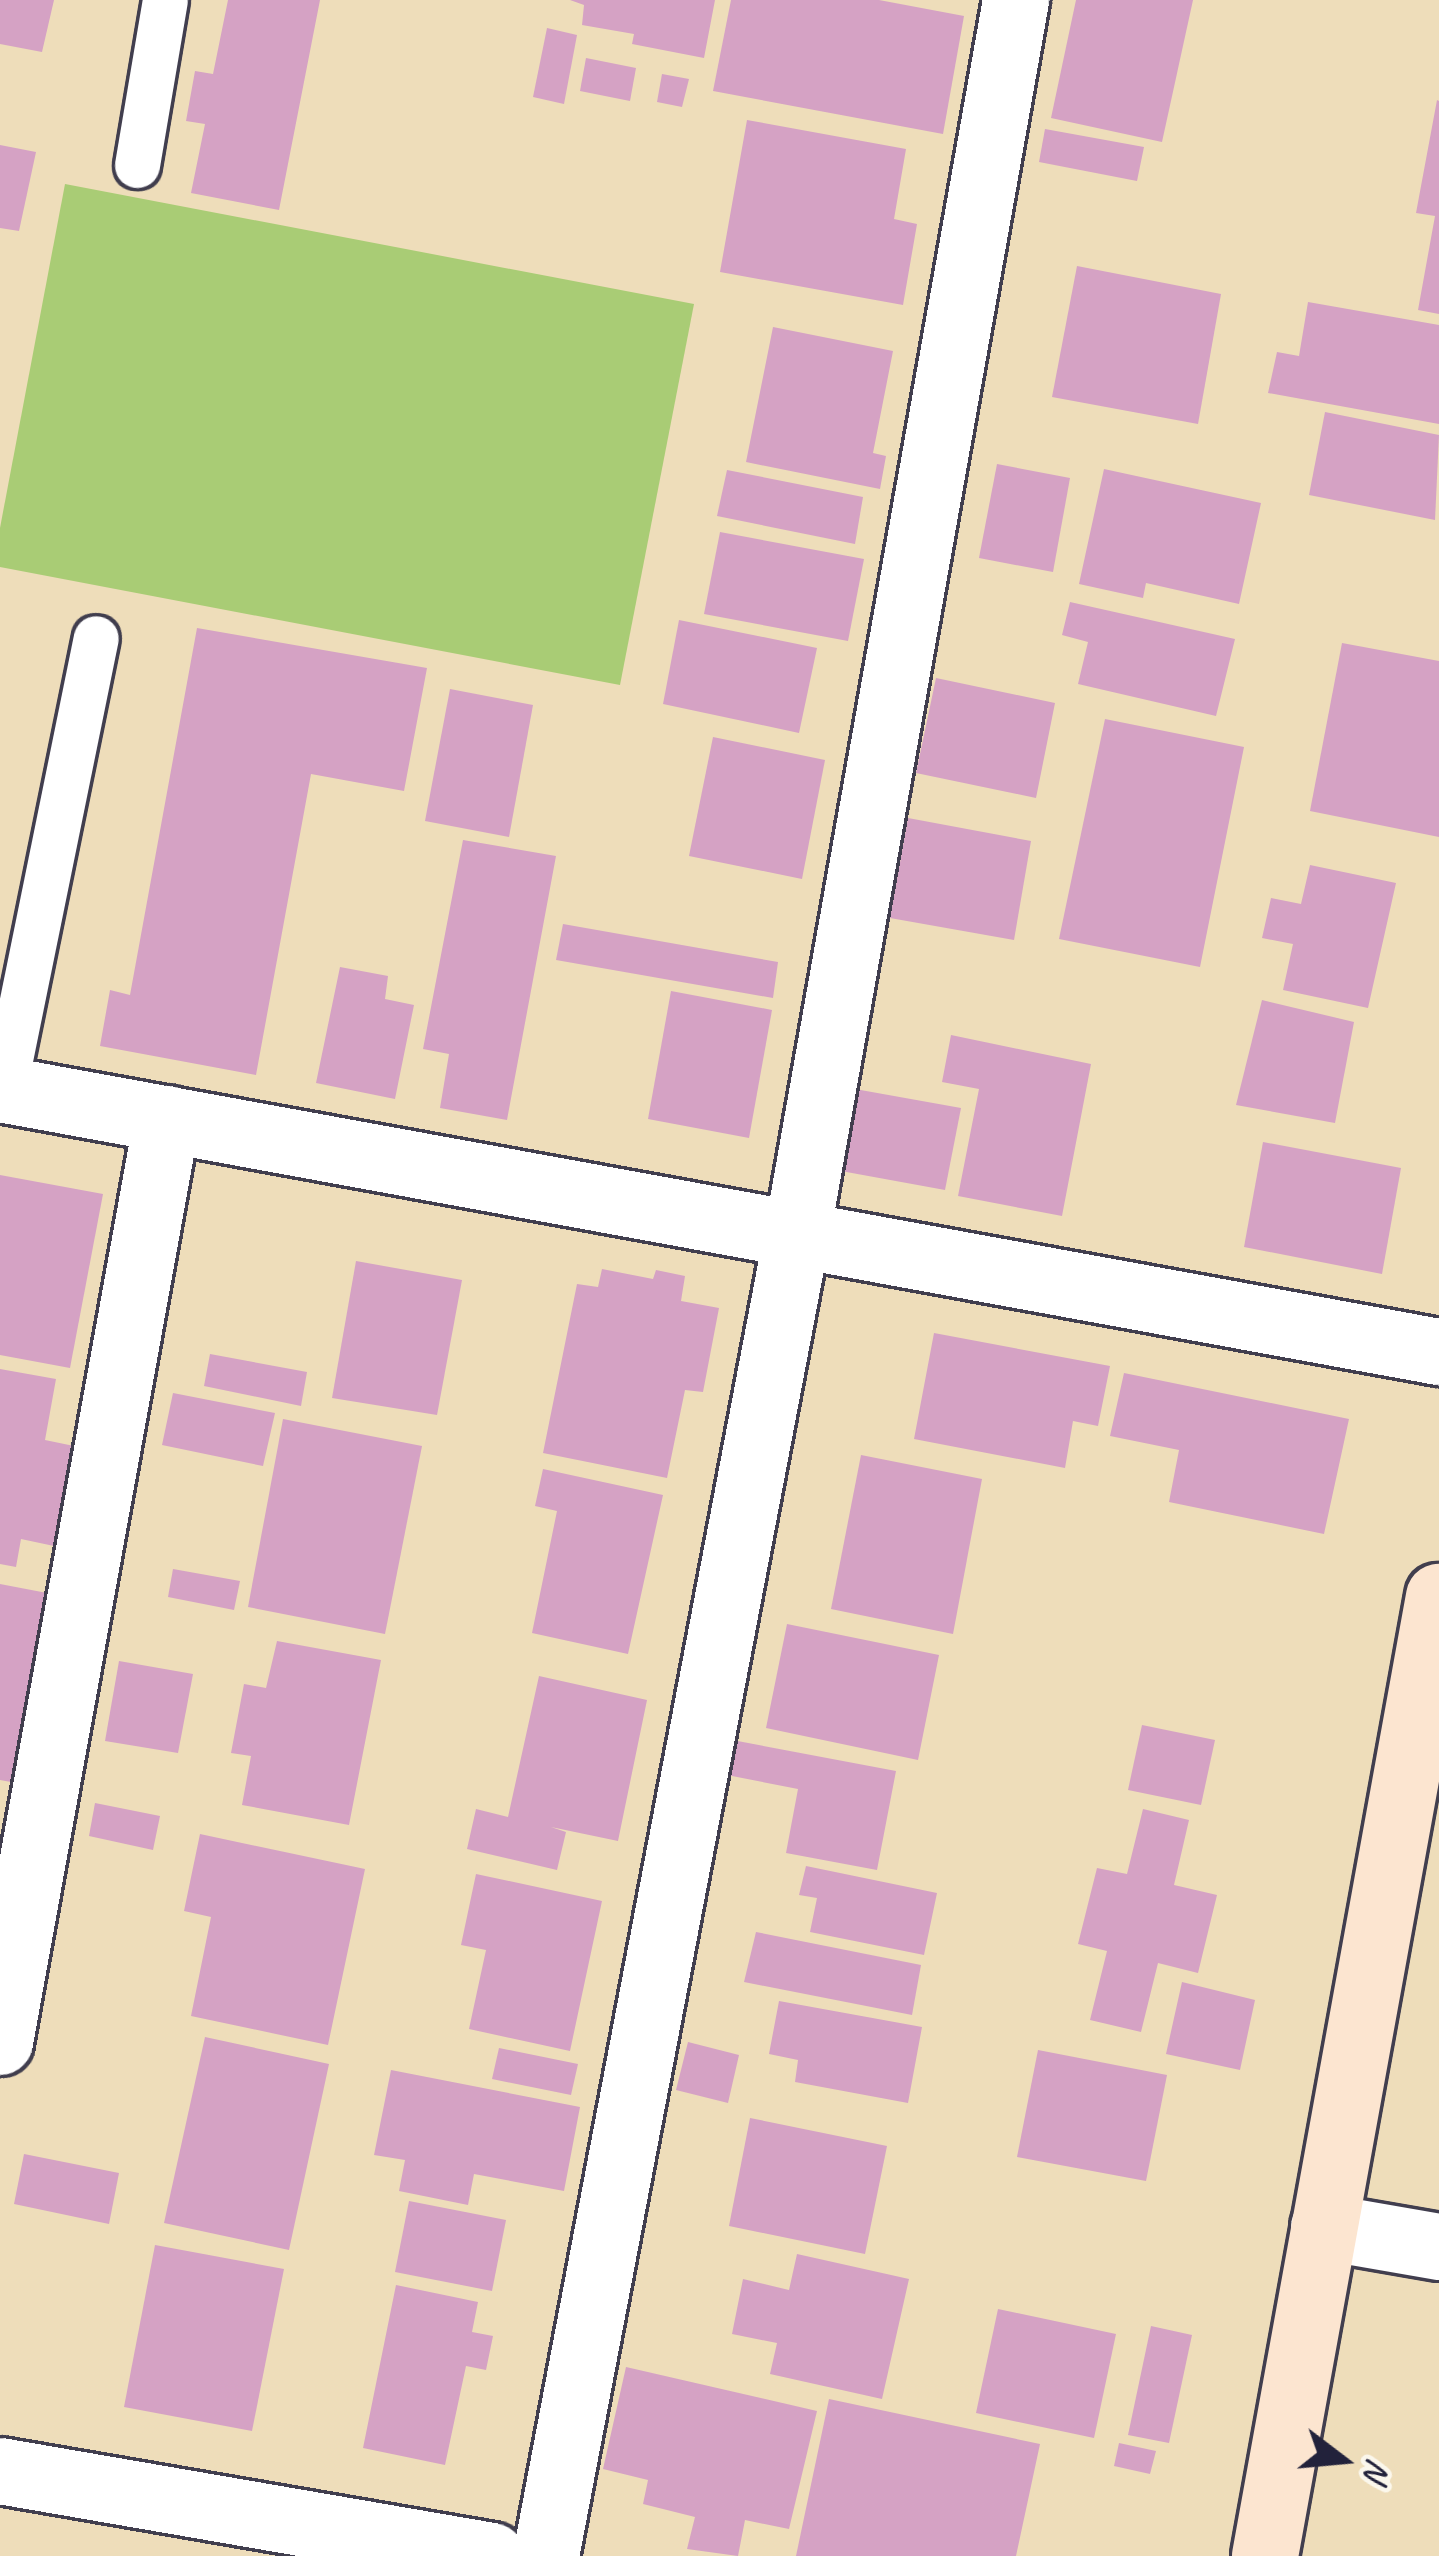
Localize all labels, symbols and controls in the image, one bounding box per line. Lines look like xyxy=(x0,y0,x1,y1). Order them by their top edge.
north arrow xyxy=(1283,2400,1403,2520)
text: N xyxy=(1355,2454,1401,2486)

